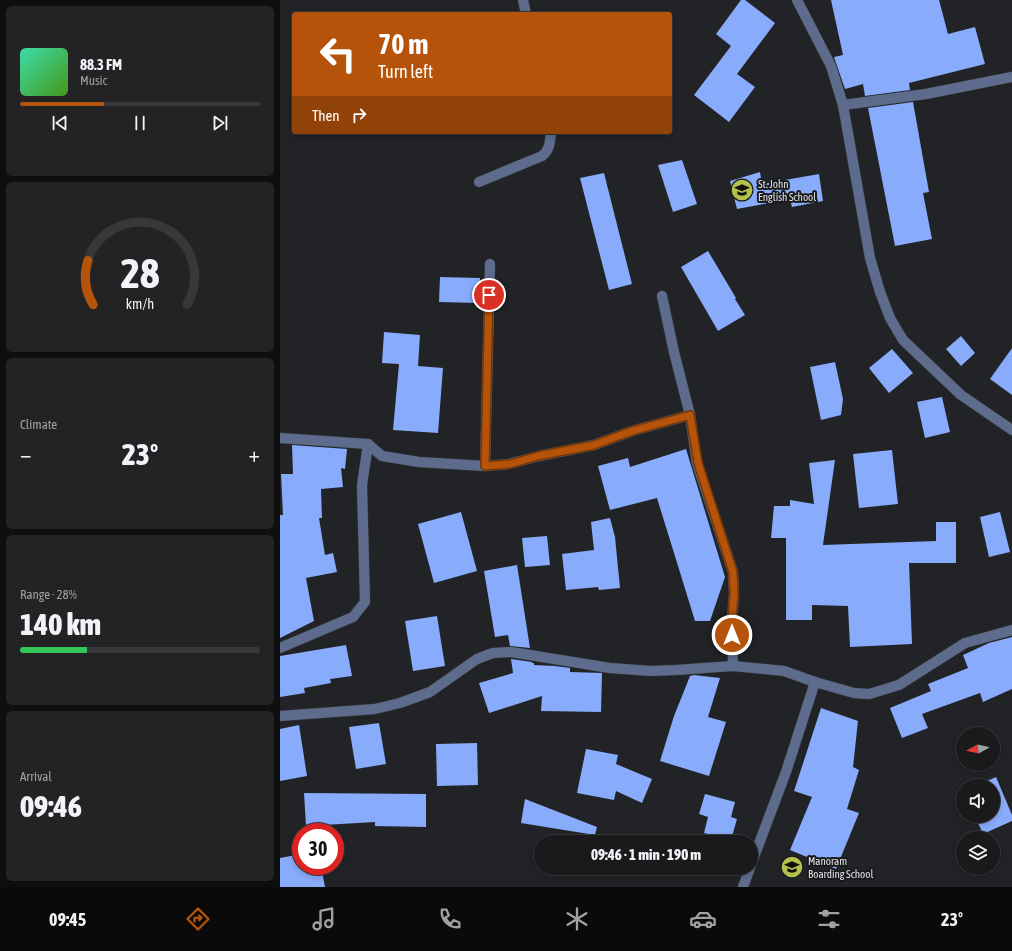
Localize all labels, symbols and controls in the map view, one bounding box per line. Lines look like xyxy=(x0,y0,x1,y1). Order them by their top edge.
icon: left xyxy=(312,28,364,80)
text: 70 m xyxy=(378,28,428,60)
text: 88.3 FM xyxy=(80,56,122,73)
text: Turn left xyxy=(378,61,433,82)
text: Music xyxy=(80,73,107,88)
icon: right xyxy=(348,104,370,126)
text: Then xyxy=(312,107,340,124)
icon: previous xyxy=(49,112,71,134)
icon: pause xyxy=(129,112,151,134)
icon: next xyxy=(209,112,231,134)
school or university icon: St. John English School xyxy=(729,177,755,203)
place label: St. John English School xyxy=(758,178,816,203)
text: 28 xyxy=(120,249,160,297)
pin xyxy=(472,278,506,312)
icon: arrive xyxy=(478,284,500,306)
text: km/h xyxy=(126,296,154,312)
text: Climate xyxy=(20,417,57,432)
text: 23° xyxy=(122,437,158,471)
text: − xyxy=(20,441,31,467)
text: + xyxy=(249,441,260,467)
text: Range · 28% xyxy=(20,587,77,602)
text: 140 km xyxy=(20,607,101,641)
position arrow xyxy=(711,614,753,656)
north arrow xyxy=(956,727,1000,771)
map controls xyxy=(956,727,1000,875)
text: Arrival xyxy=(20,769,52,784)
button: sound xyxy=(956,779,1000,823)
text: 09:46 xyxy=(20,789,82,823)
speed limit sign: 30 xyxy=(292,823,344,875)
button: layers xyxy=(956,831,1000,875)
text: 09:46 · 1 min · 190 m xyxy=(591,846,701,863)
school or university icon: Manoram Boarding School xyxy=(779,854,805,880)
place label: Manoram Boarding School xyxy=(808,855,873,880)
icon: directions xyxy=(184,905,212,933)
icon: music xyxy=(310,905,338,933)
icon: phone xyxy=(436,905,464,933)
icon: climate xyxy=(563,905,591,933)
icon: car xyxy=(689,905,717,933)
icon: filters xyxy=(815,905,843,933)
text: 09:45 xyxy=(49,909,86,930)
text: 23° xyxy=(941,909,963,930)

